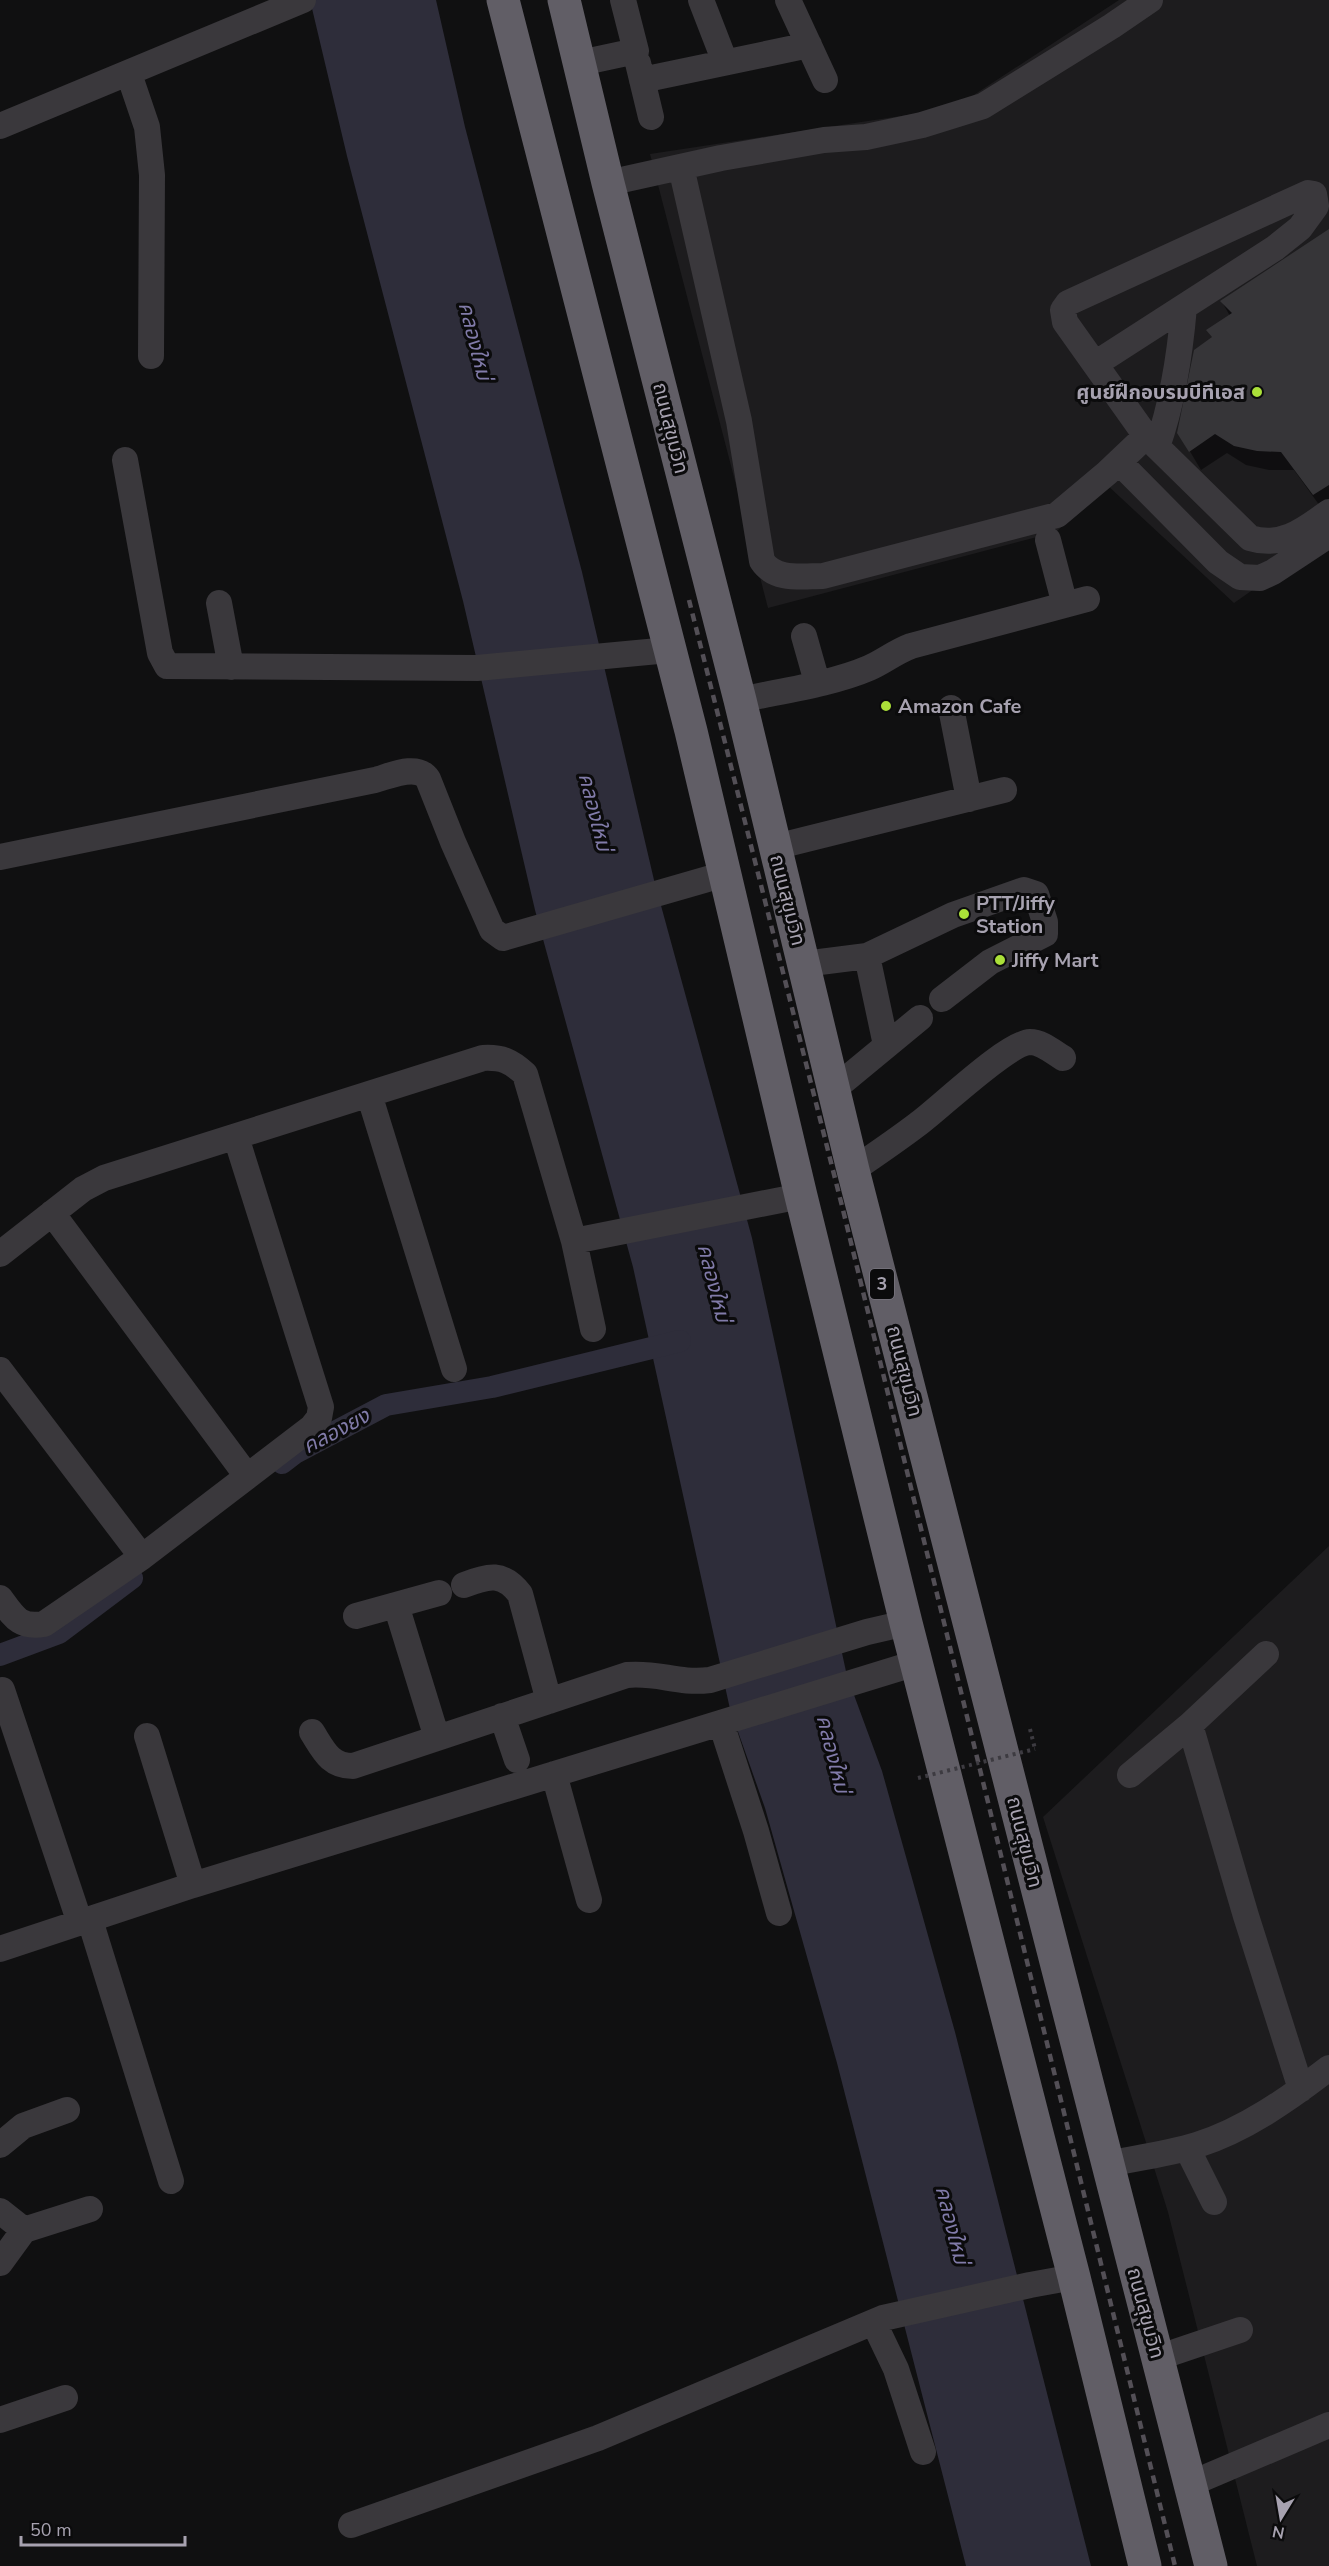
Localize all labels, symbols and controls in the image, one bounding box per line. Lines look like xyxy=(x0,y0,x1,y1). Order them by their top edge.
water label: คลองใหม่ xyxy=(452,299,499,386)
place label: ศูนย์ฝึกอบรมบีทีเอส xyxy=(1076,379,1245,406)
street label: ถนนสุขุมวิท xyxy=(646,380,695,477)
marker: ศูนย์ฝึกอบรมบีทีเอส xyxy=(1250,385,1264,399)
place label: Amazon Cafe xyxy=(898,693,1021,720)
marker: Amazon Cafe xyxy=(879,699,893,713)
water label: คลองใหม่ xyxy=(572,770,619,857)
street label: ถนนสุขุมวิท xyxy=(763,852,812,949)
place label: PTT/Jiffy Station xyxy=(976,890,1055,940)
marker: PTT/Jiffy Station xyxy=(957,907,971,921)
place label: Jiffy Mart xyxy=(1011,947,1099,974)
marker: Jiffy Mart xyxy=(993,953,1007,967)
water label: คลองใหม่ xyxy=(691,1241,738,1328)
road number: 3 xyxy=(870,1269,894,1299)
street label: ถนนสุขุมวิท xyxy=(880,1323,929,1420)
water label: คลองยง xyxy=(298,1401,376,1460)
water label: คลองใหม่ xyxy=(810,1712,857,1799)
street label: ถนนสุขุมวิท xyxy=(1000,1794,1049,1891)
water label: คลองใหม่ xyxy=(929,2183,976,2270)
street label: ถนนสุขุมวิท xyxy=(1120,2265,1171,2362)
north arrow xyxy=(1251,2488,1311,2548)
scale bar xyxy=(21,2509,184,2547)
text: 50 m xyxy=(30,2518,72,2542)
text: N xyxy=(1270,2520,1286,2544)

